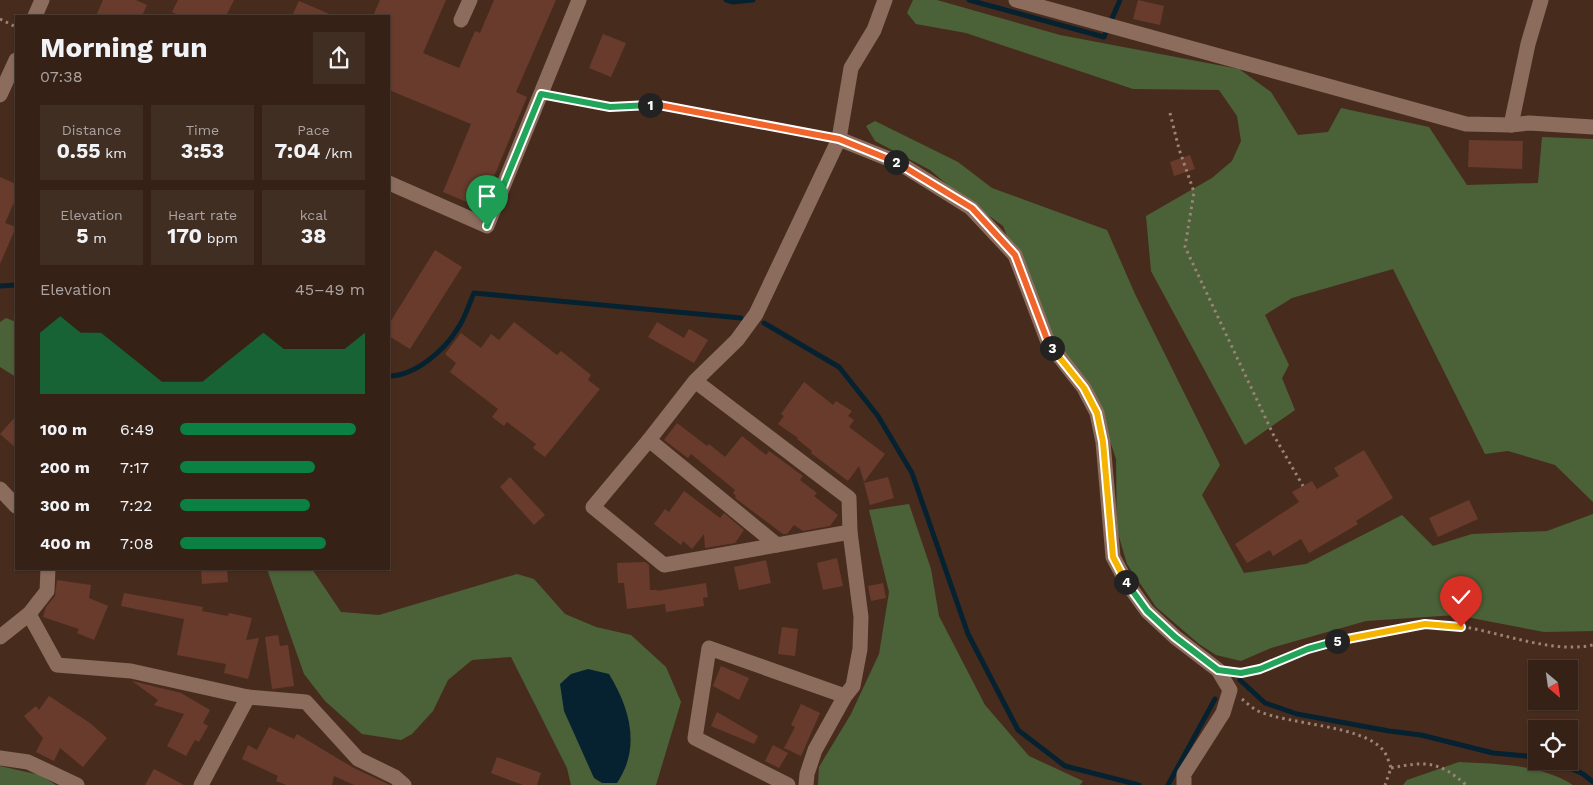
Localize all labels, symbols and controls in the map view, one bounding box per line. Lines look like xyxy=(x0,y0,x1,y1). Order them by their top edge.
text: Morning run xyxy=(40,31,208,64)
button: share xyxy=(313,32,365,84)
text: 07:38 xyxy=(40,67,83,86)
pin: 1 xyxy=(638,92,662,118)
text: 1 xyxy=(647,97,654,113)
text: Distance xyxy=(62,122,121,138)
text: Time xyxy=(186,122,219,138)
text: Pace xyxy=(297,122,330,138)
text: 0.55 xyxy=(57,138,100,163)
text: 3:53 xyxy=(181,138,224,163)
text: 7:04 xyxy=(274,138,320,163)
text: km xyxy=(100,145,126,161)
text: /km xyxy=(320,145,353,161)
pin: 2 xyxy=(884,150,908,174)
text: 2 xyxy=(892,154,901,170)
pin xyxy=(466,175,508,226)
icon: arrive xyxy=(473,182,501,210)
text: Elevation xyxy=(60,207,123,223)
text: Heart rate xyxy=(168,207,237,223)
text: kcal xyxy=(300,207,327,223)
text: 5 xyxy=(76,223,89,248)
text: 170 xyxy=(167,223,202,248)
text: 38 xyxy=(301,223,326,248)
text: m xyxy=(89,230,107,246)
text: bpm xyxy=(202,230,238,246)
text: Elevation xyxy=(40,280,111,299)
text: 45–49 m xyxy=(295,280,365,299)
pin: 3 xyxy=(1040,336,1064,360)
text: 3 xyxy=(1048,340,1057,356)
text: 100 m xyxy=(40,420,87,439)
text: 6:49 xyxy=(120,420,154,439)
text: 200 m xyxy=(40,458,90,477)
text: 7:17 xyxy=(120,458,149,477)
text: 300 m xyxy=(40,496,90,515)
text: 7:22 xyxy=(120,496,152,515)
text: 400 m xyxy=(40,534,91,553)
text: 7:08 xyxy=(120,534,154,553)
pin: 4 xyxy=(1114,570,1138,594)
text: 4 xyxy=(1122,574,1131,590)
pin xyxy=(1440,576,1482,627)
icon: check xyxy=(1447,583,1475,611)
pin: 5 xyxy=(1324,628,1350,654)
text: 5 xyxy=(1333,633,1342,649)
north arrow xyxy=(1528,660,1578,710)
map controls xyxy=(1528,660,1578,770)
button: locate xyxy=(1528,720,1578,770)

